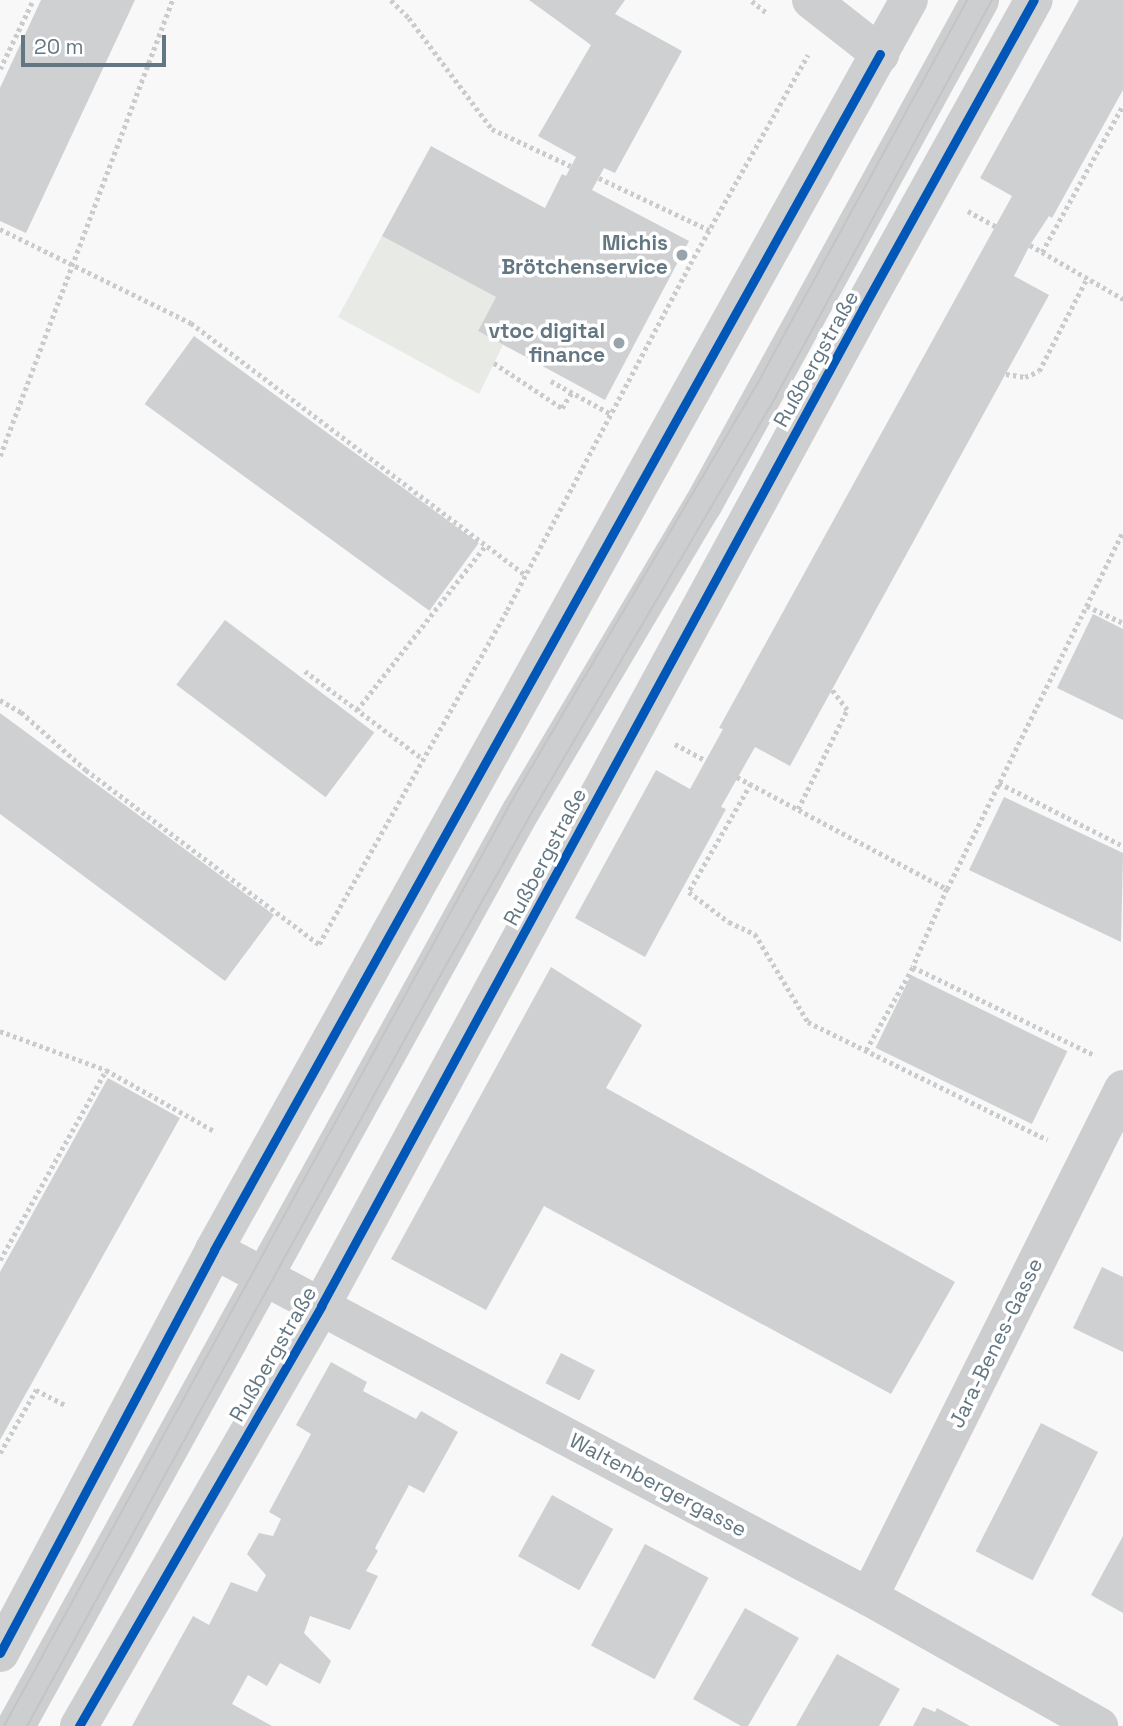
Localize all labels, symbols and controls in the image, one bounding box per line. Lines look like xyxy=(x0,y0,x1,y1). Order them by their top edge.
scale bar xyxy=(24,21,170,65)
text: 20 m xyxy=(34,33,84,60)
place label: Michis Brötchenservice xyxy=(501,230,668,280)
marker: Michis Brötchenservice xyxy=(674,247,690,263)
street label: Rußbergstraße xyxy=(768,286,864,432)
place label: vtoc digital finance xyxy=(489,318,605,368)
marker: vtoc digital finance xyxy=(611,335,627,351)
street label: Rußbergstraße xyxy=(498,784,592,930)
street label: Jara-Benes-Gasse xyxy=(944,1254,1048,1432)
street label: Rußbergstraße xyxy=(224,1282,322,1426)
street label: Waltenbergergasse xyxy=(565,1428,751,1542)

